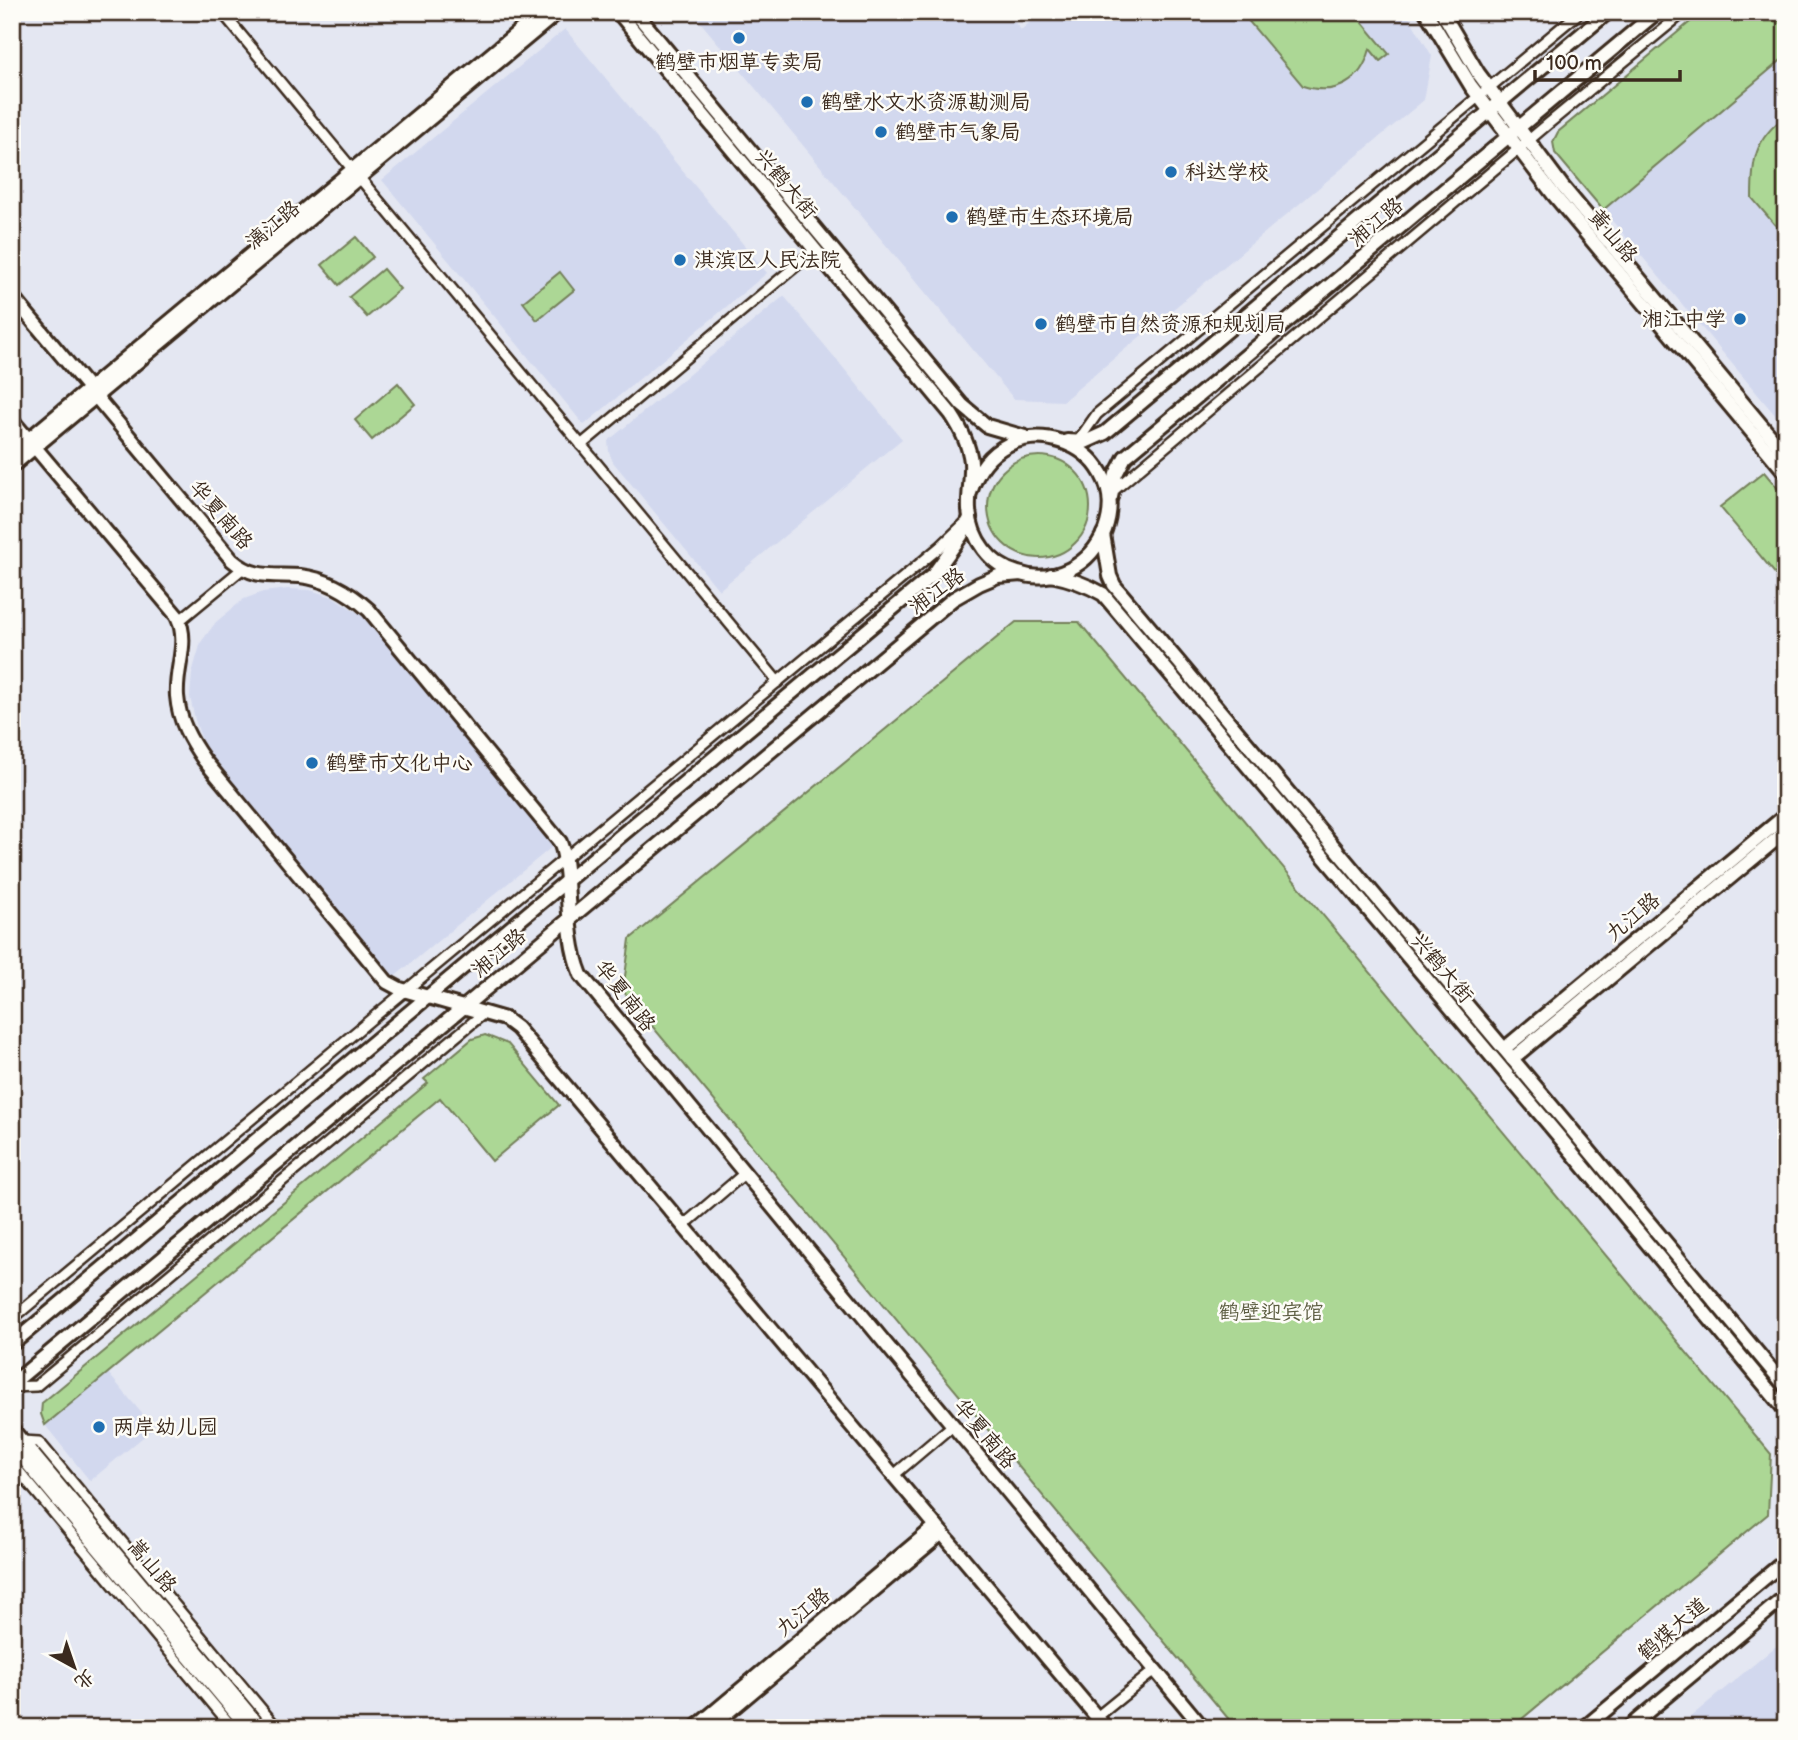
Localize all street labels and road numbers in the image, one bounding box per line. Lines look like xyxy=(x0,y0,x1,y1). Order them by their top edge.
street label: 兴鹤大街 xyxy=(749,144,823,224)
street label: 湘江路 xyxy=(1344,192,1408,252)
street label: 漓江路 xyxy=(241,195,305,255)
street label: 黄山路 xyxy=(1583,204,1643,268)
street label: 华夏南路 xyxy=(184,475,258,555)
street label: 湘江路 xyxy=(904,562,970,620)
street label: 九江路 xyxy=(1601,887,1665,947)
street label: 湘江路 xyxy=(467,923,531,983)
street label: 兴鹤大街 xyxy=(1405,928,1479,1008)
street label: 华夏南路 xyxy=(589,955,661,1037)
street label: 华夏南路 xyxy=(948,1394,1022,1474)
street label: 嵩山路 xyxy=(122,1534,182,1598)
street label: 九江路 xyxy=(771,1582,835,1642)
street label: 鹤煤大道 xyxy=(1633,1592,1713,1666)

